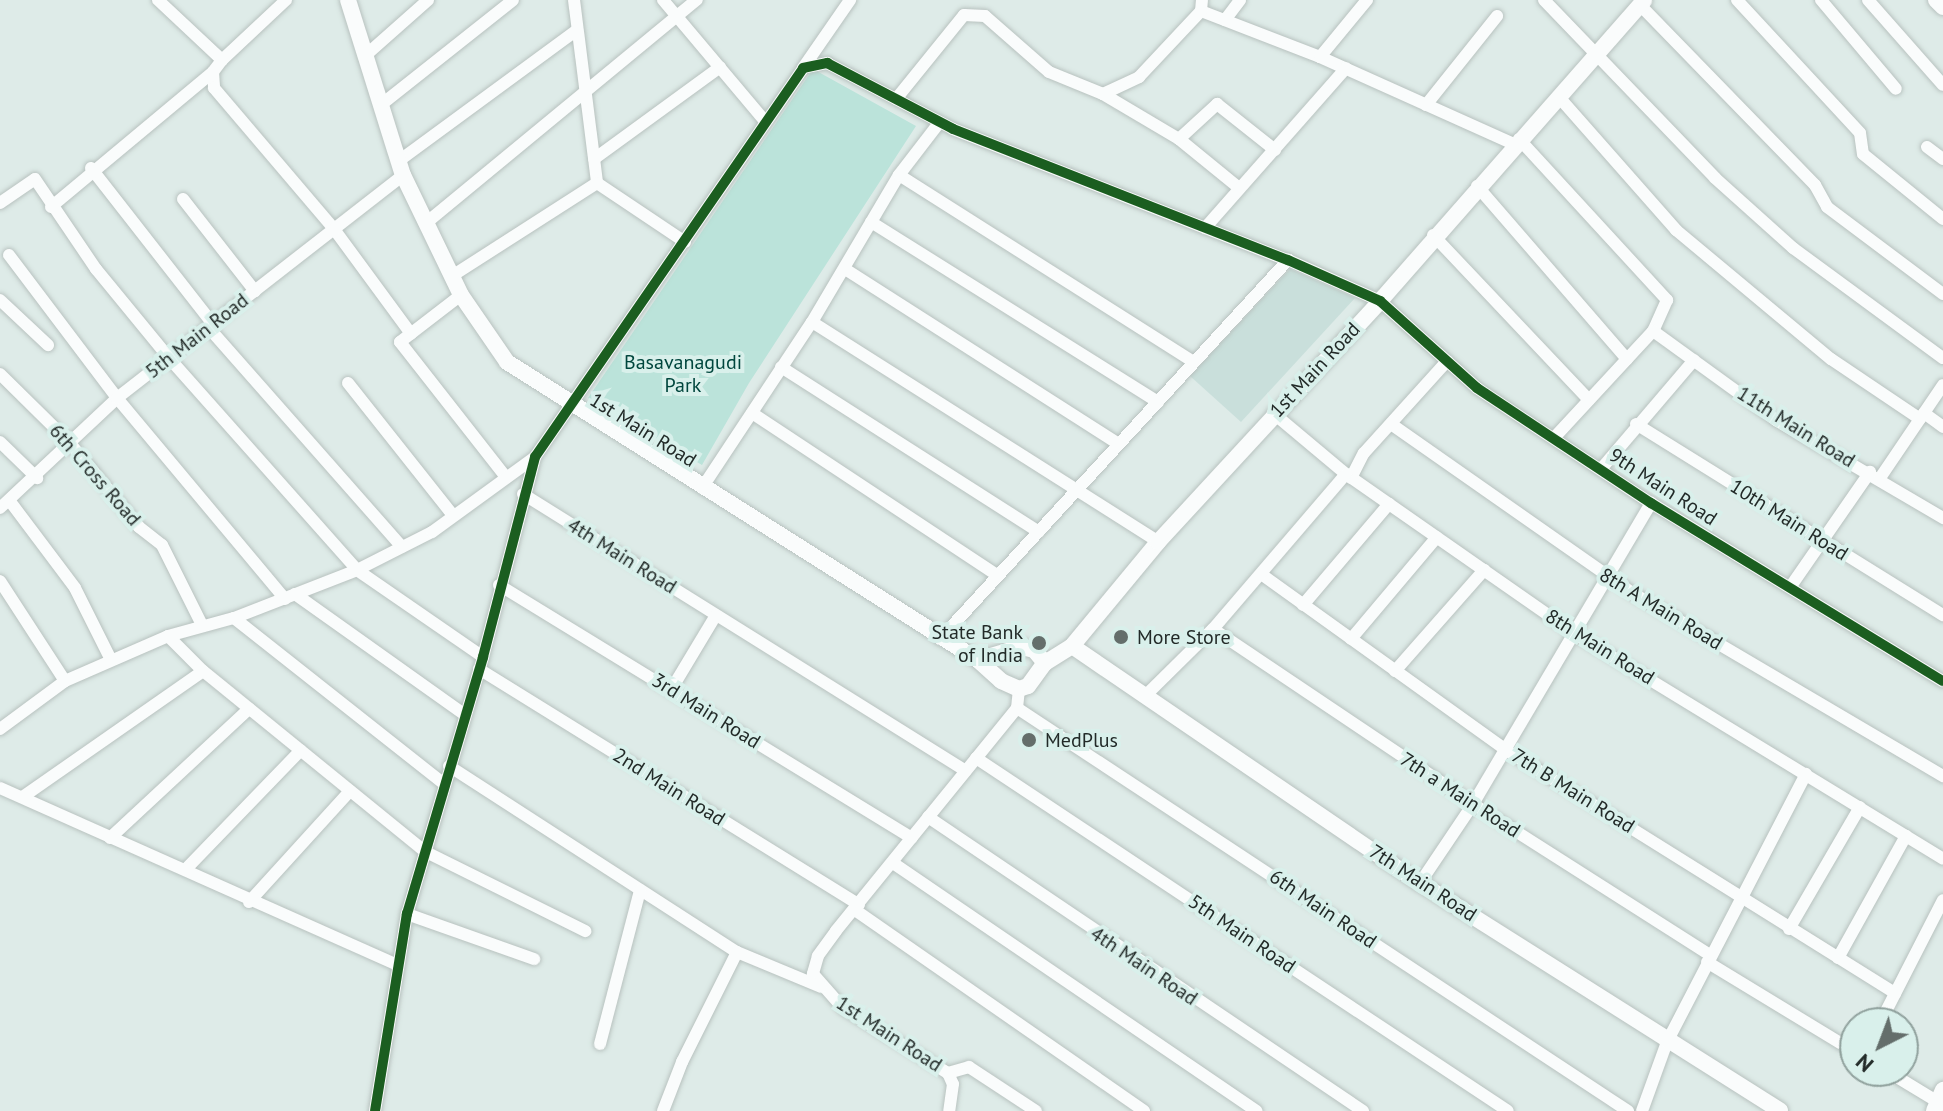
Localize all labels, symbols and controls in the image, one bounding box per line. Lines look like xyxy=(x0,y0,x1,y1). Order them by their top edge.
street label: 5th Main Road xyxy=(141,288,253,384)
street label: 1st Main Road xyxy=(1265,318,1365,422)
park label: Basavanagudi Park xyxy=(624,350,742,397)
street label: 11th Main Road xyxy=(1733,381,1859,473)
street label: 1st Main Road xyxy=(585,388,701,472)
street label: 6th Cross Road xyxy=(44,419,146,531)
street label: 9th Main Road xyxy=(1605,443,1721,531)
street label: 10th Main Road xyxy=(1726,474,1852,566)
street label: 4th Main Road xyxy=(563,513,681,599)
street label: 8th A Main Road xyxy=(1595,562,1727,656)
street label: 8th Main Road xyxy=(1541,604,1659,690)
place label: State Bank of India xyxy=(932,620,1023,667)
place label: More Store xyxy=(1137,625,1231,649)
marker: More Store xyxy=(1112,628,1130,646)
marker: State Bank of India xyxy=(1030,634,1048,652)
street label: 3rd Main Road xyxy=(647,668,765,754)
place label: MedPlus xyxy=(1045,728,1118,752)
marker: MedPlus xyxy=(1020,731,1038,749)
street label: 2nd Main Road xyxy=(609,743,729,831)
street label: 7th B Main Road xyxy=(1507,744,1639,838)
street label: 7th a Main Road xyxy=(1395,747,1525,843)
street label: 7th Main Road xyxy=(1365,839,1481,927)
street label: 6th Main Road xyxy=(1265,864,1381,954)
street label: 5th Main Road xyxy=(1184,889,1300,979)
street label: 4th Main Road xyxy=(1086,921,1202,1011)
street label: 1st Main Road xyxy=(832,991,946,1077)
north arrow xyxy=(1839,1007,1919,1087)
text: N xyxy=(1850,1048,1879,1079)

